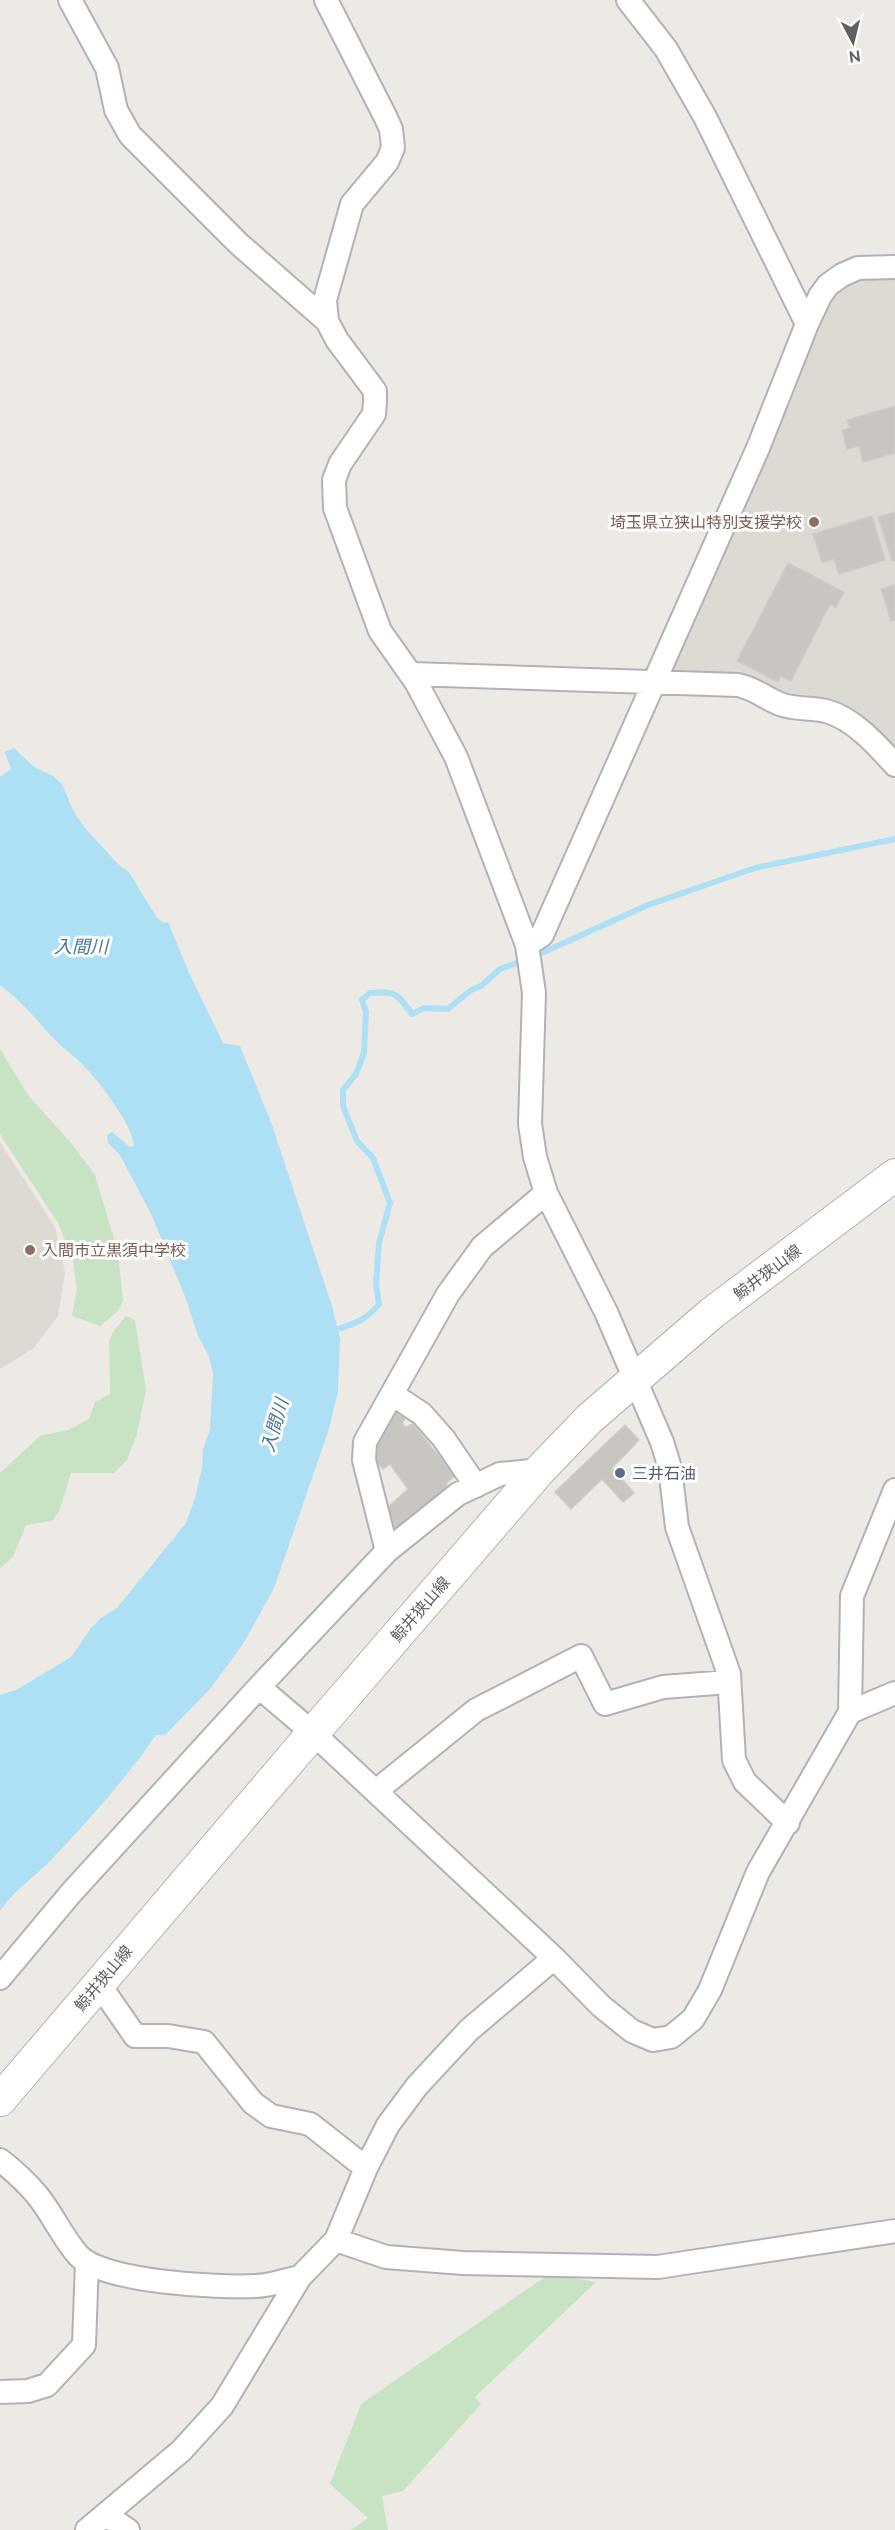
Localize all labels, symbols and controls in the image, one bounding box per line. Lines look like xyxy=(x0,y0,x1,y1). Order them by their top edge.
north arrow xyxy=(823,12,883,72)
text: N xyxy=(848,47,862,67)
place label: 埼玉県立狭山特別支援学校 xyxy=(610,513,802,531)
marker: 埼玉県立狭山特別支援学校 xyxy=(807,515,821,529)
water label: 入間川 xyxy=(54,936,110,956)
place label: 入間市立黒須中学校 xyxy=(42,1241,186,1259)
street label: 鯨井狭山線 xyxy=(730,1241,804,1303)
marker: 入間市立黒須中学校 xyxy=(23,1243,37,1257)
water label: 入間川 xyxy=(257,1394,292,1454)
place label: 三井石油 xyxy=(632,1464,696,1482)
marker: 三井石油 xyxy=(613,1466,627,1480)
street label: 鯨井狭山線 xyxy=(387,1573,453,1645)
street label: 鯨井狭山線 xyxy=(70,1942,136,2014)

